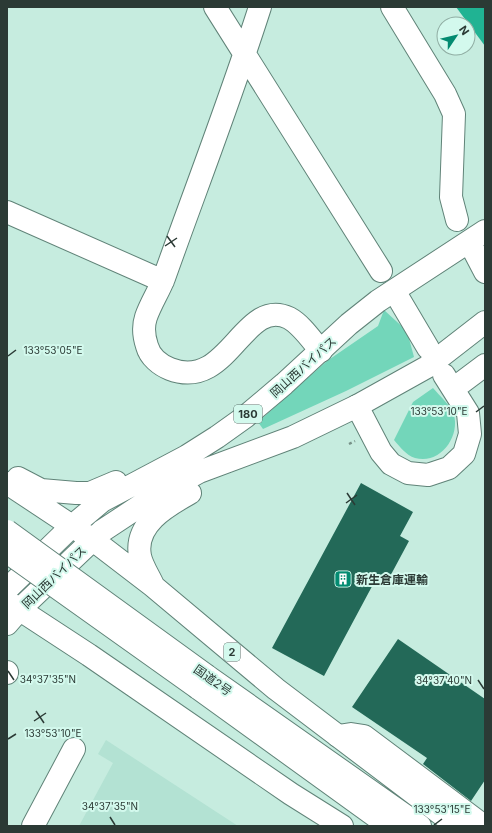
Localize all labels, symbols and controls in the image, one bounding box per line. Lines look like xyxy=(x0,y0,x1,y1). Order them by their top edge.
north arrow xyxy=(436,16,476,56)
text: N xyxy=(456,23,472,38)
street label: 岡山西バイパス xyxy=(267,333,339,401)
text: 133°53'05"E xyxy=(23,344,83,356)
road number: 180 xyxy=(234,405,262,423)
text: 133°53'10"E xyxy=(410,405,468,417)
street label: 岡山西バイパス xyxy=(19,543,89,611)
building icon: 新生倉庫運輸 xyxy=(333,569,353,589)
place label: 新生倉庫運輸 xyxy=(356,572,428,587)
road number: 2 xyxy=(224,643,240,661)
street label: 国道2号 xyxy=(191,661,235,699)
text: 34°37'35"N xyxy=(20,673,76,685)
text: 34°37'40"N xyxy=(416,674,472,686)
text: 133°53'10"E xyxy=(24,727,82,739)
text: 34°37'35"N xyxy=(82,800,138,812)
text: 133°53'15"E xyxy=(414,803,470,815)

